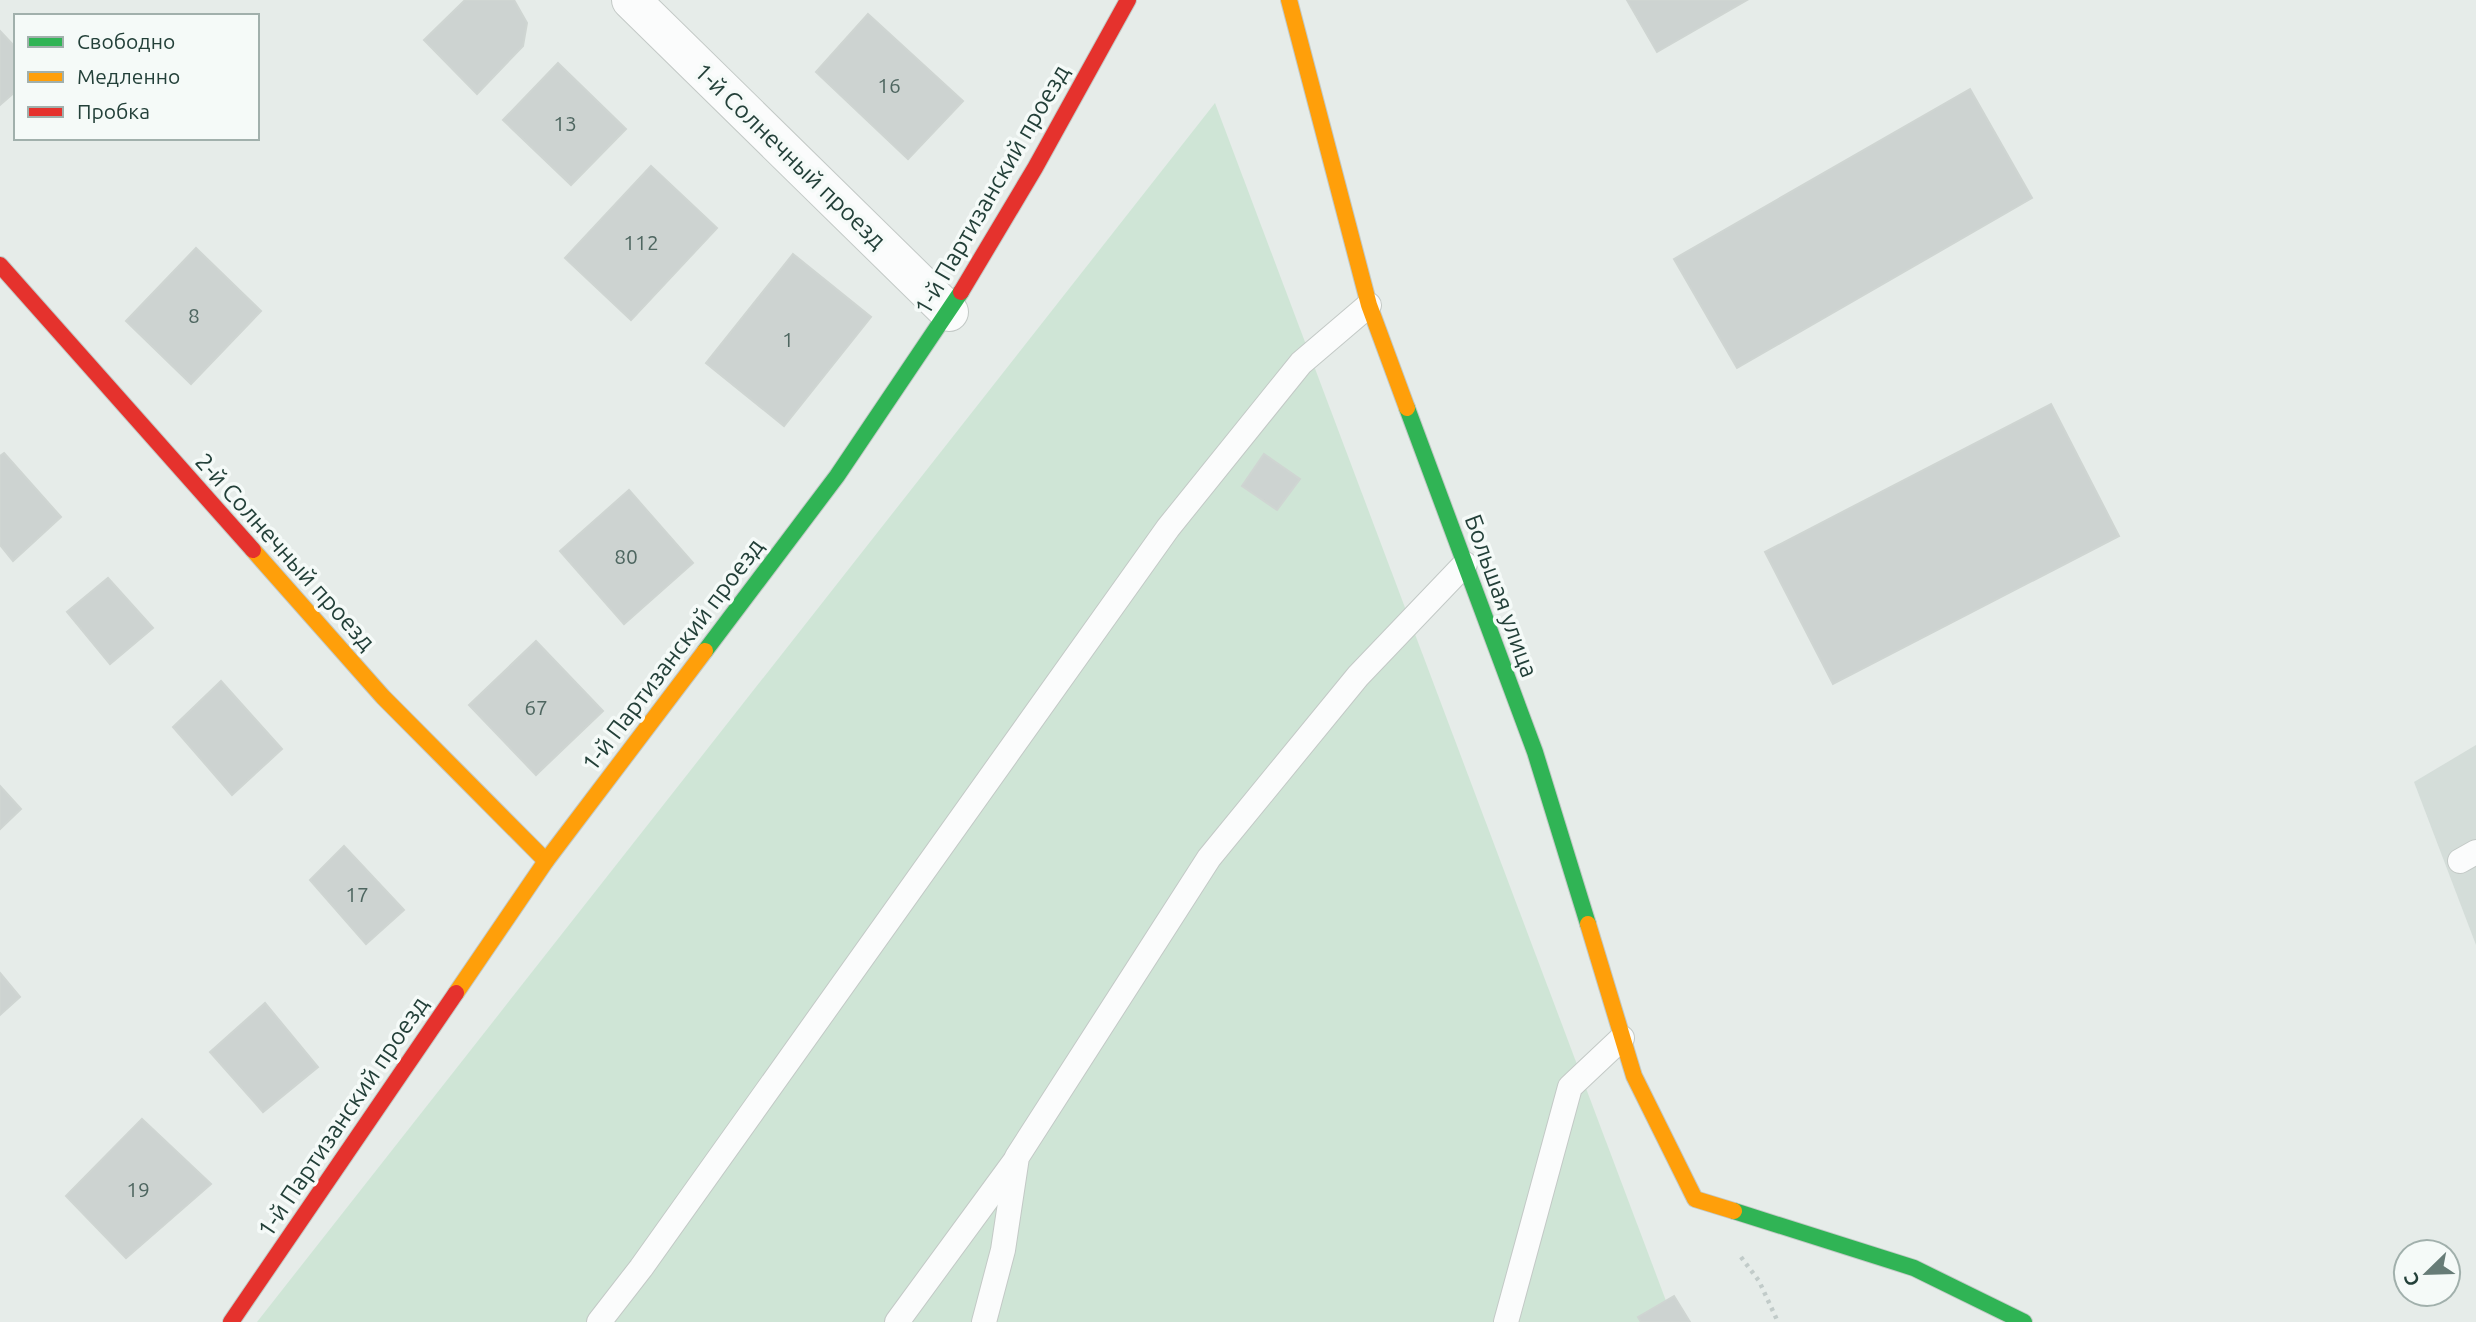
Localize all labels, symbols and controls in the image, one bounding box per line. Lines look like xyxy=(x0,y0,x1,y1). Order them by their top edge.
legend xyxy=(14,14,259,140)
text: Свободно xyxy=(77,29,175,53)
street label: 1-й Солнечный проезд xyxy=(689,57,891,254)
street label: 1-й Партизанский проезд xyxy=(909,60,1074,319)
text: Медленно xyxy=(77,64,180,88)
house number: 16 xyxy=(877,73,901,97)
text: Пробка xyxy=(77,99,150,123)
house number: 13 xyxy=(553,111,577,135)
house number: 112 xyxy=(623,230,659,254)
house number: 8 xyxy=(188,303,200,327)
house number: 1 xyxy=(782,327,794,351)
street label: 2-й Солнечный проезд xyxy=(190,448,381,655)
street label: Большая улица xyxy=(1460,511,1543,681)
street label: 1-й Партизанский проезд xyxy=(576,533,769,776)
house number: 80 xyxy=(614,544,638,568)
house number: 67 xyxy=(524,695,548,719)
house number: 17 xyxy=(345,882,369,906)
street label: 1-й Партизанский проезд xyxy=(252,991,433,1242)
house number: 19 xyxy=(126,1177,150,1201)
north arrow xyxy=(2392,1238,2462,1308)
text: С xyxy=(2399,1270,2424,1290)

